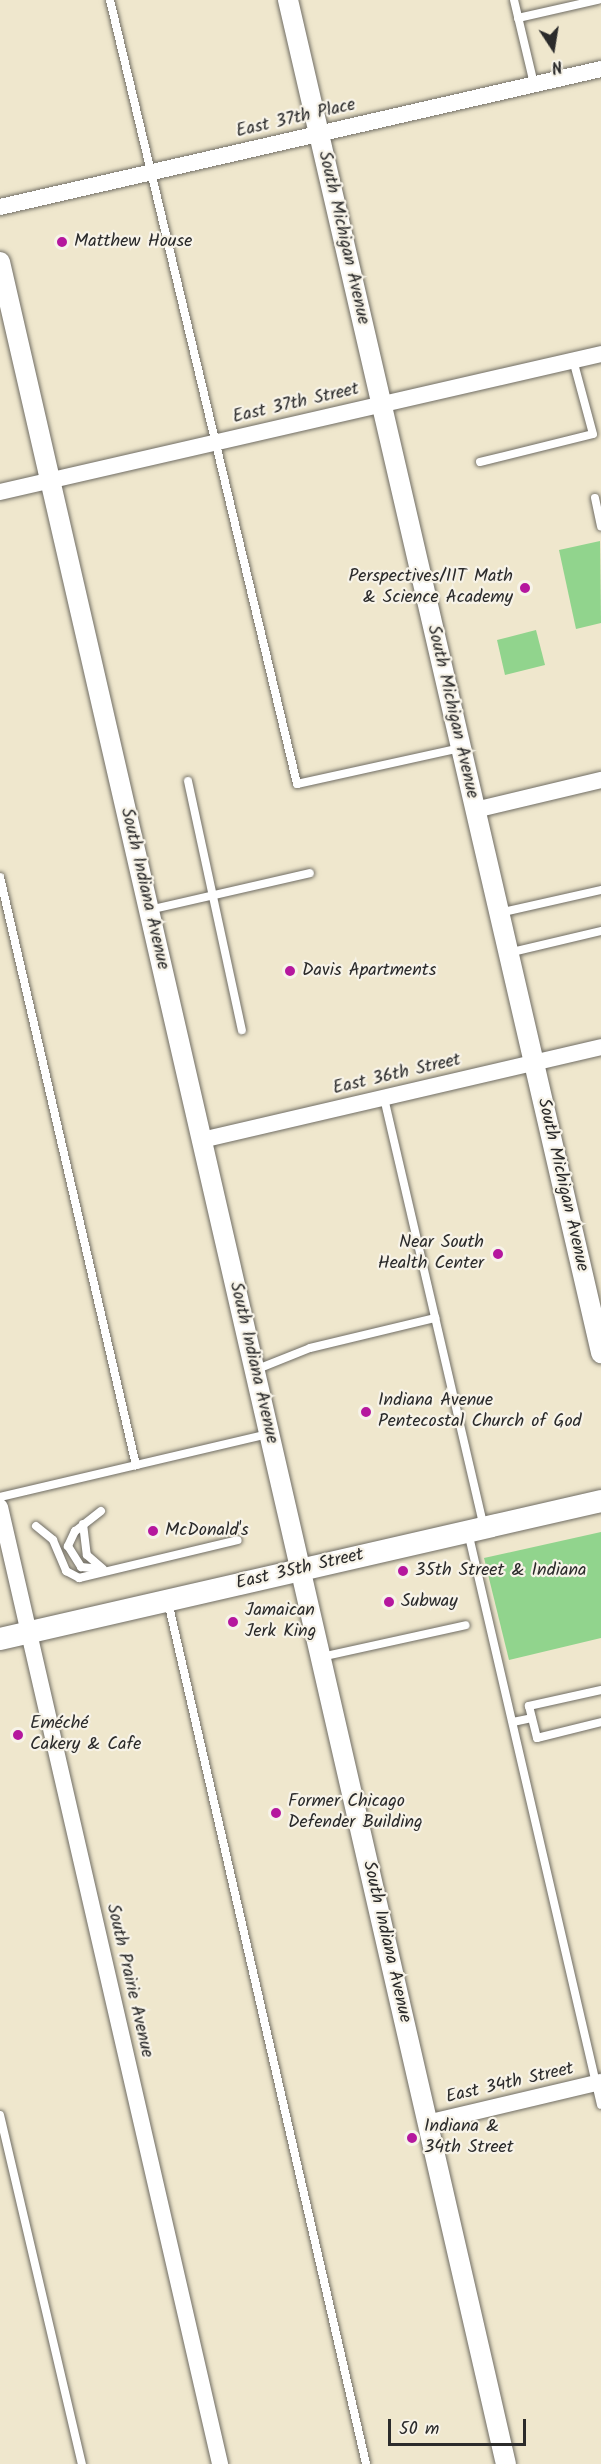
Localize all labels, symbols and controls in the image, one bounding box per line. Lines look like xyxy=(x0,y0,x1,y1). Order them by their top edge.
north arrow xyxy=(523,18,583,78)
text: N xyxy=(549,53,564,79)
street label: East 37th Place xyxy=(234,95,358,143)
street label: South Michigan Avenue xyxy=(313,149,373,327)
place label: Matthew House xyxy=(74,231,192,253)
marker: Matthew House xyxy=(55,235,69,249)
street label: East 37th Street xyxy=(231,379,361,429)
place label: Perspectives/IIT Math & Science Academy xyxy=(349,567,513,610)
marker: Perspectives/IIT Math & Science Academy xyxy=(518,581,532,595)
street label: South Michigan Avenue xyxy=(422,623,482,801)
street label: South Indiana Avenue xyxy=(115,806,173,972)
place label: Davis Apartments xyxy=(302,960,436,982)
marker: Davis Apartments xyxy=(283,964,297,978)
street label: East 36th Street xyxy=(331,1050,463,1100)
street label: South Michigan Avenue xyxy=(532,1096,592,1274)
place label: Near South Health Center xyxy=(378,1233,484,1276)
marker: Near South Health Center xyxy=(489,1245,507,1263)
street label: South Indiana Avenue xyxy=(224,1280,282,1446)
place label: Indiana Avenue Pentecostal Church of God xyxy=(378,1391,582,1434)
marker: Indiana Avenue Pentecostal Church of God xyxy=(359,1405,373,1419)
place label: McDonald's xyxy=(165,1520,249,1542)
marker: McDonald's xyxy=(146,1524,160,1538)
street label: East 35th Street xyxy=(234,1545,366,1595)
place label: 35th Street & Indiana xyxy=(415,1560,586,1582)
marker: 35th Street & Indiana xyxy=(396,1564,410,1578)
place label: Subway xyxy=(401,1591,458,1613)
marker: Subway xyxy=(382,1595,396,1609)
place label: Jamaican Jerk King xyxy=(245,1601,316,1644)
marker: Jamaican Jerk King xyxy=(226,1615,240,1629)
place label: Eméché Cakery & Cafe xyxy=(30,1714,141,1756)
marker: Eméché Cakery & Cafe xyxy=(11,1728,25,1742)
place label: Former Chicago Defender Building xyxy=(288,1792,423,1834)
marker: Former Chicago Defender Building xyxy=(269,1806,283,1820)
street label: South Indiana Avenue xyxy=(357,1859,415,2025)
street label: South Prairie Avenue xyxy=(101,1902,157,2060)
street label: East 34th Street xyxy=(444,2059,576,2109)
place label: Indiana & 34th Street xyxy=(424,2117,514,2160)
marker: Indiana & 34th Street xyxy=(405,2131,419,2145)
scale bar xyxy=(391,2407,529,2445)
text: 50 m xyxy=(399,2415,439,2444)

